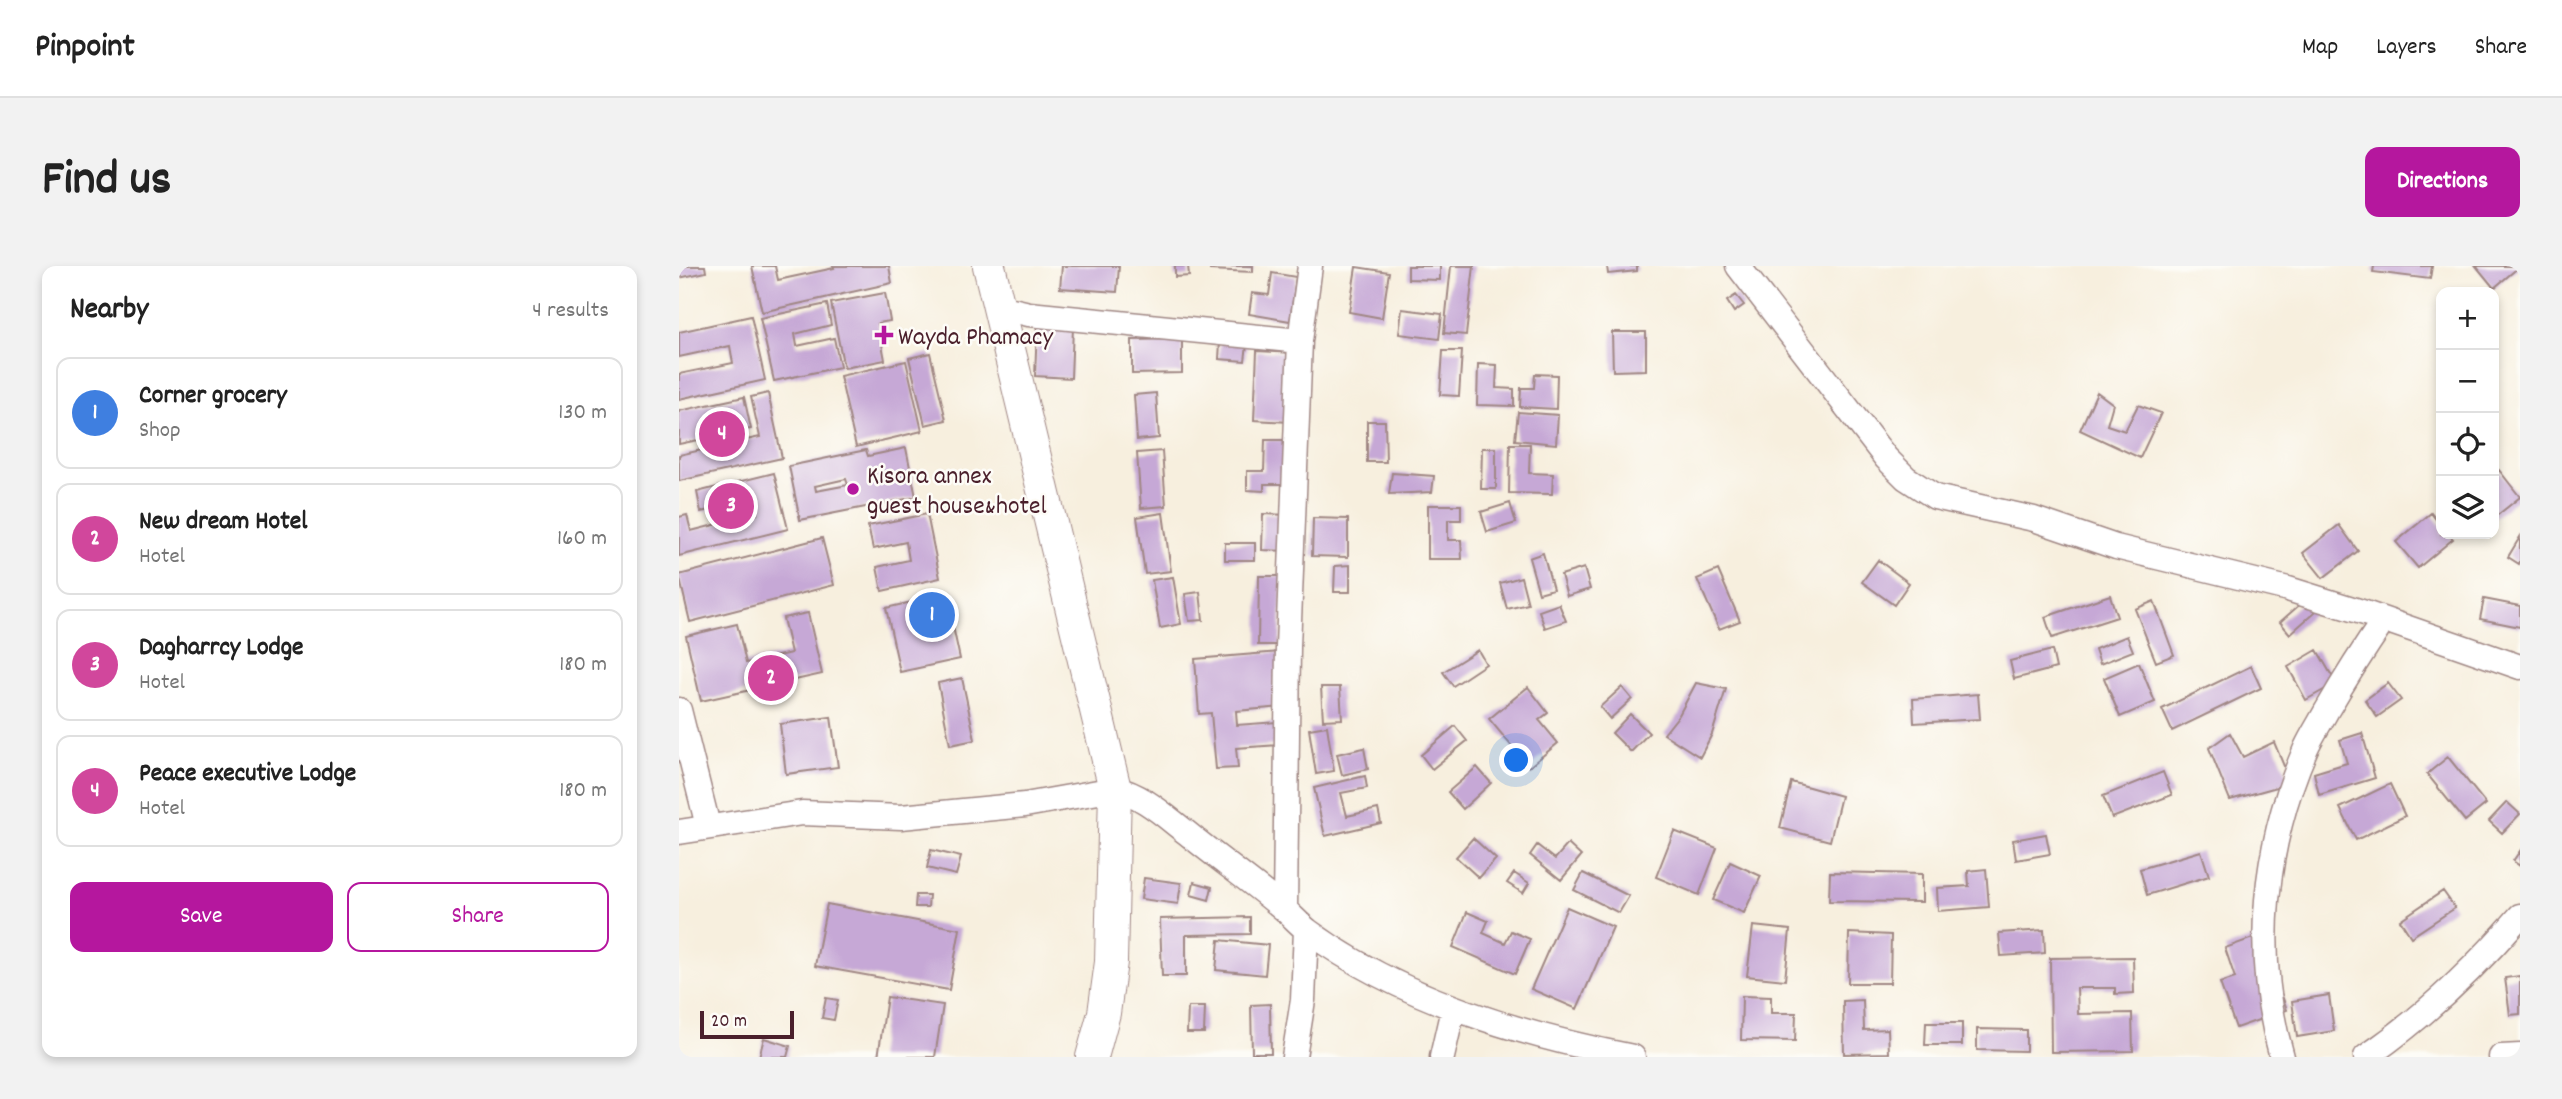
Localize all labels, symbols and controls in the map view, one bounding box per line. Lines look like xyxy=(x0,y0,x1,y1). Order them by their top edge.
text: Pinpoint xyxy=(35,25,135,72)
text: Map xyxy=(2302,31,2338,65)
text: Layers xyxy=(2376,31,2437,65)
text: Share xyxy=(2475,31,2527,65)
text: Find us xyxy=(42,147,171,217)
button: Directions xyxy=(2365,147,2520,217)
map controls xyxy=(2436,287,2499,539)
button: + xyxy=(2436,287,2499,350)
text: Nearby xyxy=(70,290,148,333)
text: 4 results xyxy=(532,295,609,328)
place label: Wayda Phamacy xyxy=(898,320,1053,357)
marker: Wayda Phamacy xyxy=(876,327,892,343)
button: − xyxy=(2436,350,2499,413)
text: Corner grocery xyxy=(139,378,287,415)
text: 1 xyxy=(92,397,98,430)
text: 130 m xyxy=(558,397,607,430)
pin: 4 xyxy=(699,408,745,460)
button: locate xyxy=(2436,413,2499,476)
text: Shop xyxy=(139,415,181,448)
place label: Kisora annex guest house&hotel xyxy=(867,459,1047,526)
button: layers xyxy=(2436,476,2499,539)
pin: 3 xyxy=(708,480,754,532)
marker: Kisora annex guest house&hotel xyxy=(845,481,861,497)
text: New dream Hotel xyxy=(139,504,307,541)
text: 2 xyxy=(90,523,100,556)
text: 160 m xyxy=(557,523,607,556)
text: Hotel xyxy=(139,541,185,574)
pin: 1 xyxy=(909,589,955,641)
text: Dagharrcy Lodge xyxy=(139,630,304,667)
text: 3 xyxy=(90,649,100,682)
text: 180 m xyxy=(559,649,607,682)
pin: 2 xyxy=(748,652,794,704)
text: Hotel xyxy=(139,667,185,700)
your location xyxy=(1499,743,1533,777)
text: Peace executive Lodge xyxy=(139,756,356,793)
text: 4 xyxy=(90,775,100,808)
text: 180 m xyxy=(559,775,607,808)
text: Hotel xyxy=(139,793,185,826)
button: Save xyxy=(70,882,333,952)
button: Share xyxy=(347,882,609,952)
scale bar xyxy=(700,1008,795,1040)
text: 20 m xyxy=(711,1009,747,1036)

